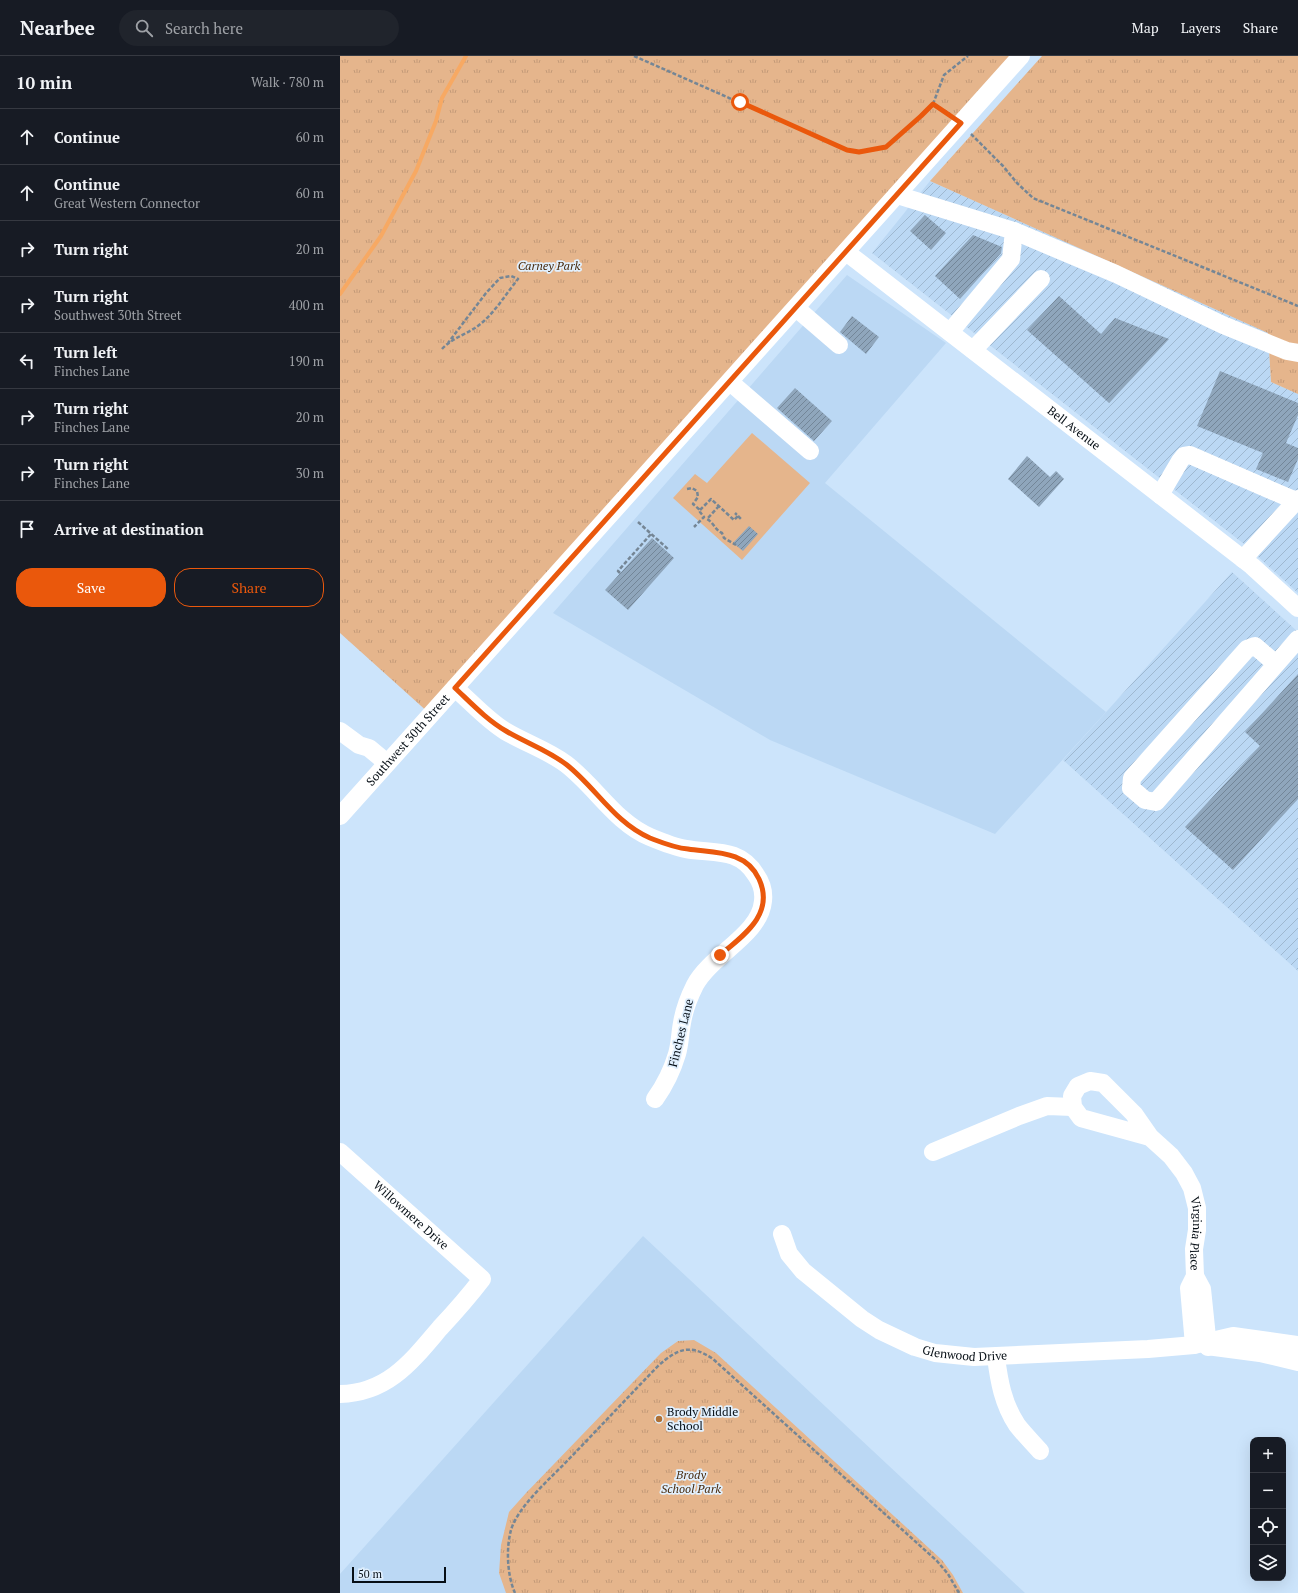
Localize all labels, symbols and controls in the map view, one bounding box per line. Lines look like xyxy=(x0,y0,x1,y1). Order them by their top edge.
search box xyxy=(119,10,399,46)
text: Nearbee xyxy=(20,15,95,40)
icon: search xyxy=(133,17,155,39)
text: Search here xyxy=(165,18,243,38)
text: Map xyxy=(1132,18,1159,37)
text: Layers xyxy=(1181,18,1221,37)
text: Share xyxy=(1243,18,1278,37)
text: 10 min xyxy=(16,71,72,94)
text: Walk · 780 m xyxy=(251,73,324,91)
route start xyxy=(731,93,749,111)
icon: ahead xyxy=(16,126,38,148)
text: Continue xyxy=(54,127,120,147)
text: 60 m xyxy=(296,128,324,146)
text: Continue xyxy=(54,174,120,194)
icon: ahead xyxy=(16,182,38,204)
text: 60 m xyxy=(296,184,324,202)
text: Great Western Connector xyxy=(54,194,200,212)
icon: right xyxy=(16,238,38,260)
text: Turn right xyxy=(54,239,129,259)
text: 20 m xyxy=(296,240,324,258)
park label: Carney Park xyxy=(518,258,581,273)
text: Turn right xyxy=(54,286,129,306)
icon: right xyxy=(16,294,38,316)
text: 400 m xyxy=(289,296,324,314)
text: Southwest 30th Street xyxy=(54,306,182,324)
text: Turn left xyxy=(54,342,118,362)
icon: left xyxy=(16,350,38,372)
text: 190 m xyxy=(289,352,324,370)
text: Finches Lane xyxy=(54,362,130,380)
text: Turn right xyxy=(54,398,129,418)
street label: Bell Avenue xyxy=(1045,403,1104,453)
icon: right xyxy=(16,406,38,428)
text: 20 m xyxy=(296,408,324,426)
text: Finches Lane xyxy=(54,418,130,436)
text: Turn right xyxy=(54,454,129,474)
icon: right xyxy=(16,462,38,484)
text: 30 m xyxy=(296,464,324,482)
text: Finches Lane xyxy=(54,474,130,492)
icon: arrive xyxy=(16,518,38,540)
text: Arrive at destination xyxy=(54,519,204,539)
button: Save xyxy=(16,568,166,607)
button: Share xyxy=(174,568,324,607)
street label: Southwest 30th Street xyxy=(363,690,453,789)
route end xyxy=(711,946,729,964)
street label: Finches Lane xyxy=(665,997,696,1069)
street label: Willowmere Drive xyxy=(370,1177,452,1253)
street label: Virginia Place xyxy=(1187,1195,1205,1271)
street label: Glenwood Drive xyxy=(921,1342,1007,1364)
place label: Brody Middle School xyxy=(667,1404,738,1433)
marker: Brody Middle School xyxy=(654,1414,664,1424)
map controls xyxy=(1250,1437,1286,1581)
button: + xyxy=(1250,1437,1286,1473)
park label: Brody School Park xyxy=(661,1467,721,1496)
button: − xyxy=(1250,1473,1286,1509)
button: locate xyxy=(1250,1509,1286,1545)
button: layers xyxy=(1250,1545,1286,1581)
scale bar xyxy=(352,1565,446,1584)
text: 50 m xyxy=(358,1567,382,1581)

